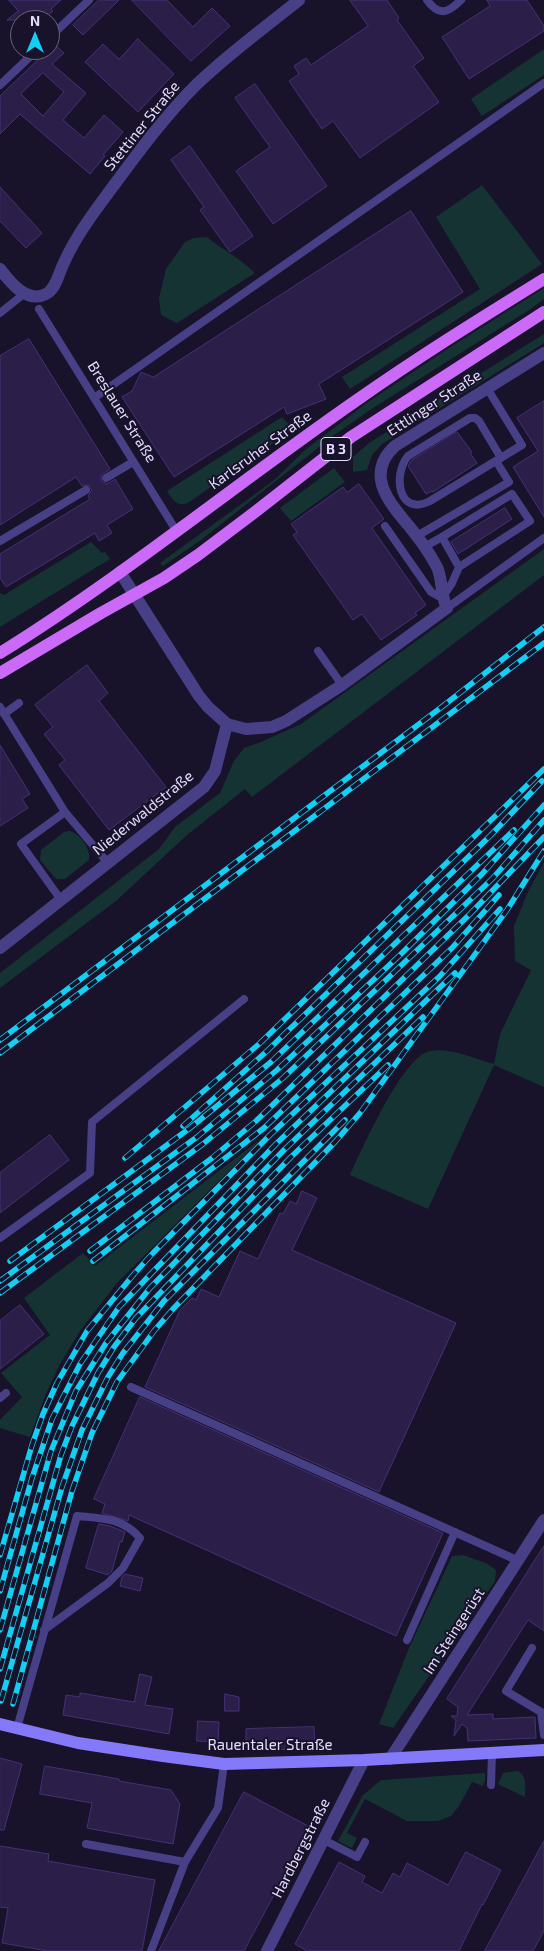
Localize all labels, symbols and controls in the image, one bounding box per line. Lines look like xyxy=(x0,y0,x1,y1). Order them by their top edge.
north arrow xyxy=(10,10,60,60)
text: N xyxy=(30,12,40,29)
street label: Stettiner Straße xyxy=(100,78,184,174)
street label: Breslauer Straße xyxy=(84,358,160,466)
street label: Ettlinger Straße xyxy=(383,366,485,440)
street label: Karlsruher Straße xyxy=(205,407,315,493)
road number: B 3 xyxy=(321,438,351,460)
street label: Niederwaldstraße xyxy=(89,767,197,859)
street label: Im Steingerüst xyxy=(419,1584,489,1678)
street label: Rauentaler Straße xyxy=(207,1736,333,1754)
street label: Hardbergstraße xyxy=(268,1795,334,1901)

